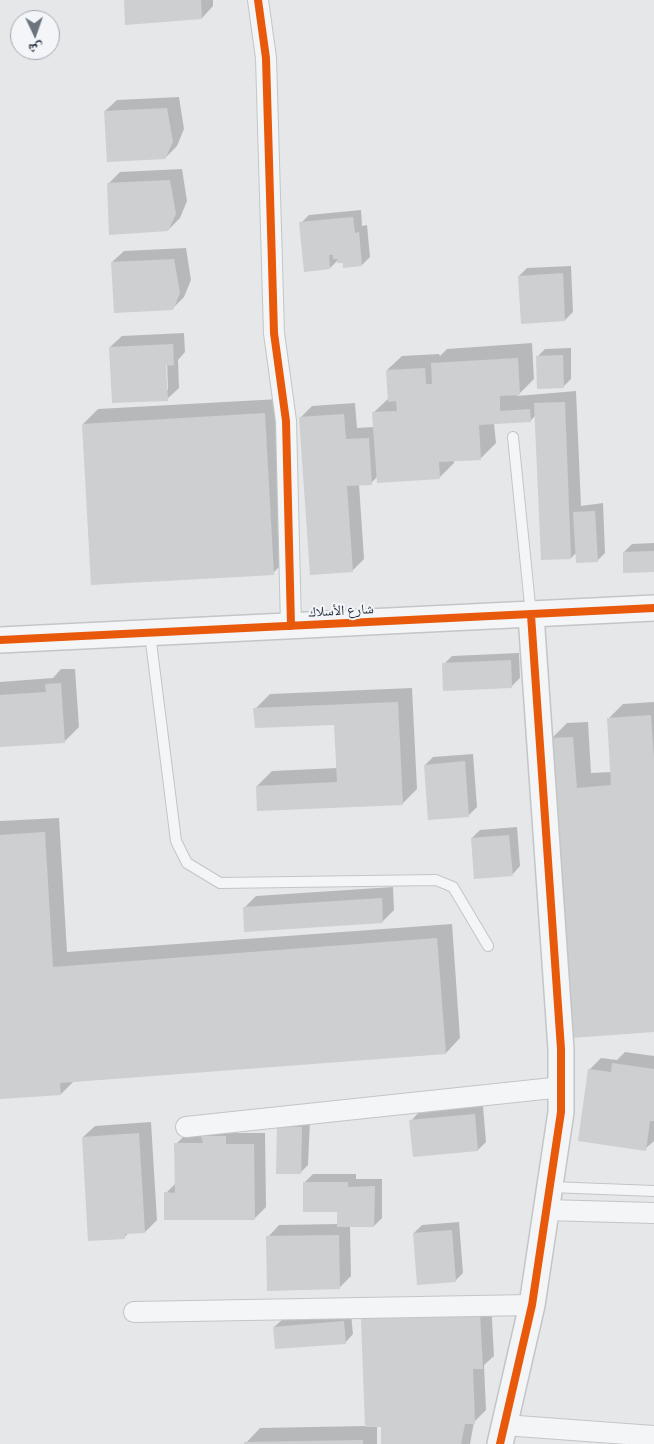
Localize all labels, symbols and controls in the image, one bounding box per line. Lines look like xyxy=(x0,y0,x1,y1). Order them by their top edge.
north arrow xyxy=(10,10,60,60)
text: ش xyxy=(28,40,44,59)
street label: شارع الأسلاك xyxy=(308,601,374,621)

